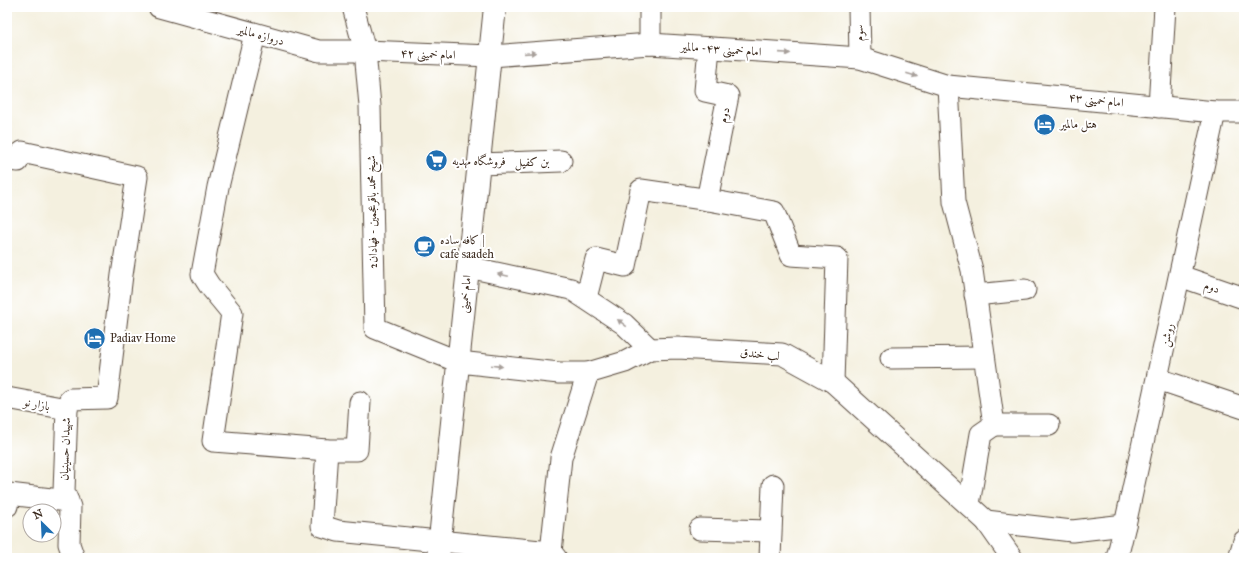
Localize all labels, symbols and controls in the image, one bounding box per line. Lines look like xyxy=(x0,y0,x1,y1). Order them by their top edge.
street label: دروازه مالمیر xyxy=(234,22,286,49)
street label: سوم xyxy=(852,25,870,41)
street label: امام خمینی ۴۳- مالمیر xyxy=(678,39,762,63)
street label: امام خمینی ۴۲ xyxy=(400,46,456,66)
one-way arrow xyxy=(524,50,536,57)
one-way arrow xyxy=(779,50,791,57)
one-way arrow xyxy=(907,72,919,78)
street label: امام خمینی ۴۳ xyxy=(1067,90,1125,114)
street label: دوم xyxy=(716,106,736,125)
hotel icon: هتل مالمير xyxy=(1031,111,1057,137)
place label: هتل مالمير xyxy=(1058,117,1097,133)
supermarket icon: فروشگاه مهدیه xyxy=(424,148,450,174)
place label: فروشگاه مهدیه xyxy=(452,153,506,169)
street label: بن کفیل xyxy=(514,154,550,172)
street label: شیخ محمد باقرعجمین - فهادان2 xyxy=(364,155,384,269)
place label: کافه ساده | cafe saadeh xyxy=(440,233,494,261)
cafe icon: کافه ساده | cafe saadeh xyxy=(412,234,438,260)
one-way arrow xyxy=(497,271,510,277)
street label: امام خمینی xyxy=(456,274,478,314)
street label: دوم xyxy=(1201,278,1222,300)
one-way arrow xyxy=(616,318,627,327)
street label: روشن xyxy=(1158,322,1178,349)
hotel icon: Padiav Home xyxy=(82,325,108,351)
place label: Padiav Home xyxy=(110,331,176,345)
street label: لب خندق xyxy=(739,345,781,364)
one-way arrow xyxy=(491,363,503,369)
street label: بازار نو xyxy=(22,394,51,414)
street label: شهیدان حسینیان xyxy=(57,417,74,481)
north arrow xyxy=(22,503,62,543)
text: N xyxy=(31,506,46,522)

